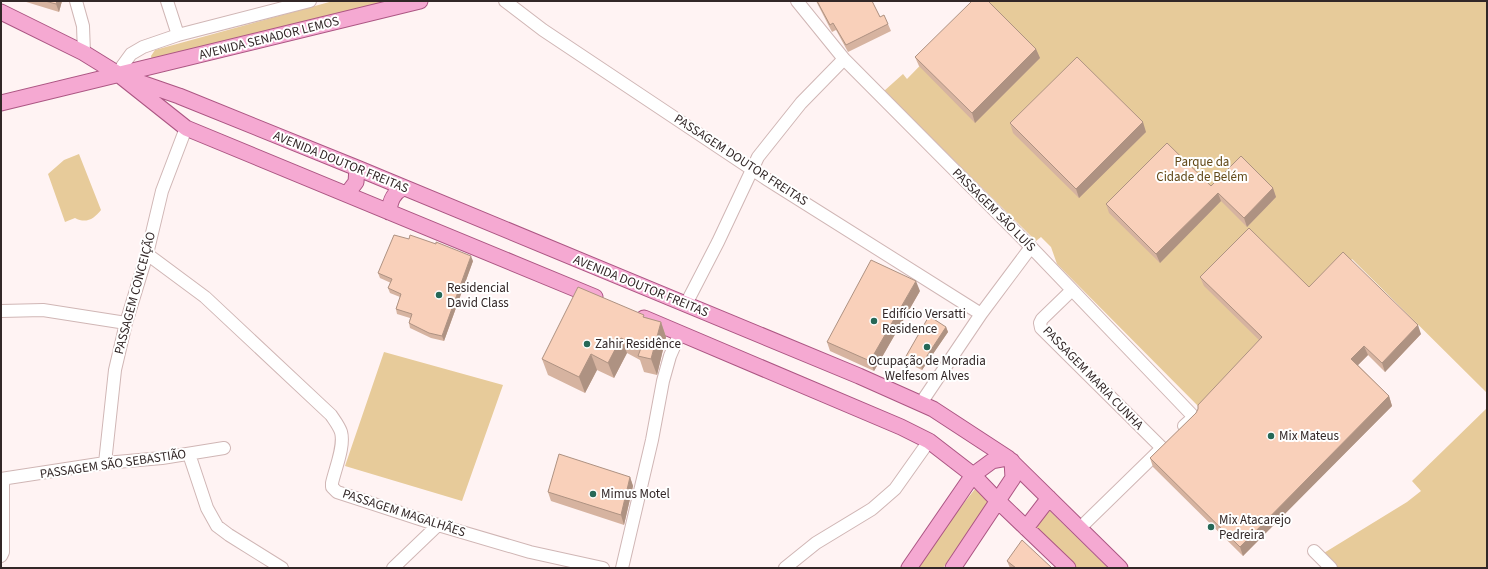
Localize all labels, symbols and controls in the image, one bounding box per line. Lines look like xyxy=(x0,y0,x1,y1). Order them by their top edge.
street label: AVENIDA SENADOR LEMOS xyxy=(197,12,341,64)
street label: PASSAGEM DOUTOR FREITAS xyxy=(671,110,811,210)
street label: AVENIDA DOUTOR FREITAS xyxy=(271,127,411,197)
park label: Parque da Cidade de Belém xyxy=(1156,153,1248,186)
street label: PASSAGEM SÃO LUÍS xyxy=(948,164,1040,256)
street label: PASSAGEM CONCEIÇÃO xyxy=(110,230,160,356)
street label: AVENIDA DOUTOR FREITAS xyxy=(571,251,711,321)
place label: Residencial David Class xyxy=(447,279,509,312)
marker: Residencial David Class xyxy=(434,290,444,300)
place label: Edifício Versatti Residence xyxy=(882,305,966,338)
marker: Edifício Versatti Residence xyxy=(869,316,879,326)
street label: PASSAGEM MARIA CUNHA xyxy=(1039,322,1148,435)
place label: Zahir Residênce xyxy=(595,335,681,353)
marker: Zahir Residênce xyxy=(582,339,592,349)
marker: Ocupação de Moradia Welfesom Alves xyxy=(922,342,932,352)
place label: Ocupação de Moradia Welfesom Alves xyxy=(868,352,986,385)
place label: Mix Mateus xyxy=(1279,427,1340,445)
marker: Mix Mateus xyxy=(1266,431,1276,441)
street label: PASSAGEM SÃO SEBASTIÃO xyxy=(39,445,187,483)
street label: PASSAGEM MAGALHÃES xyxy=(340,485,468,541)
place label: Mimus Motel xyxy=(601,485,670,503)
marker: Mimus Motel xyxy=(588,489,598,499)
place label: Mix Atacarejo Pedreira xyxy=(1219,511,1291,544)
marker: Mix Atacarejo Pedreira xyxy=(1206,522,1216,532)

